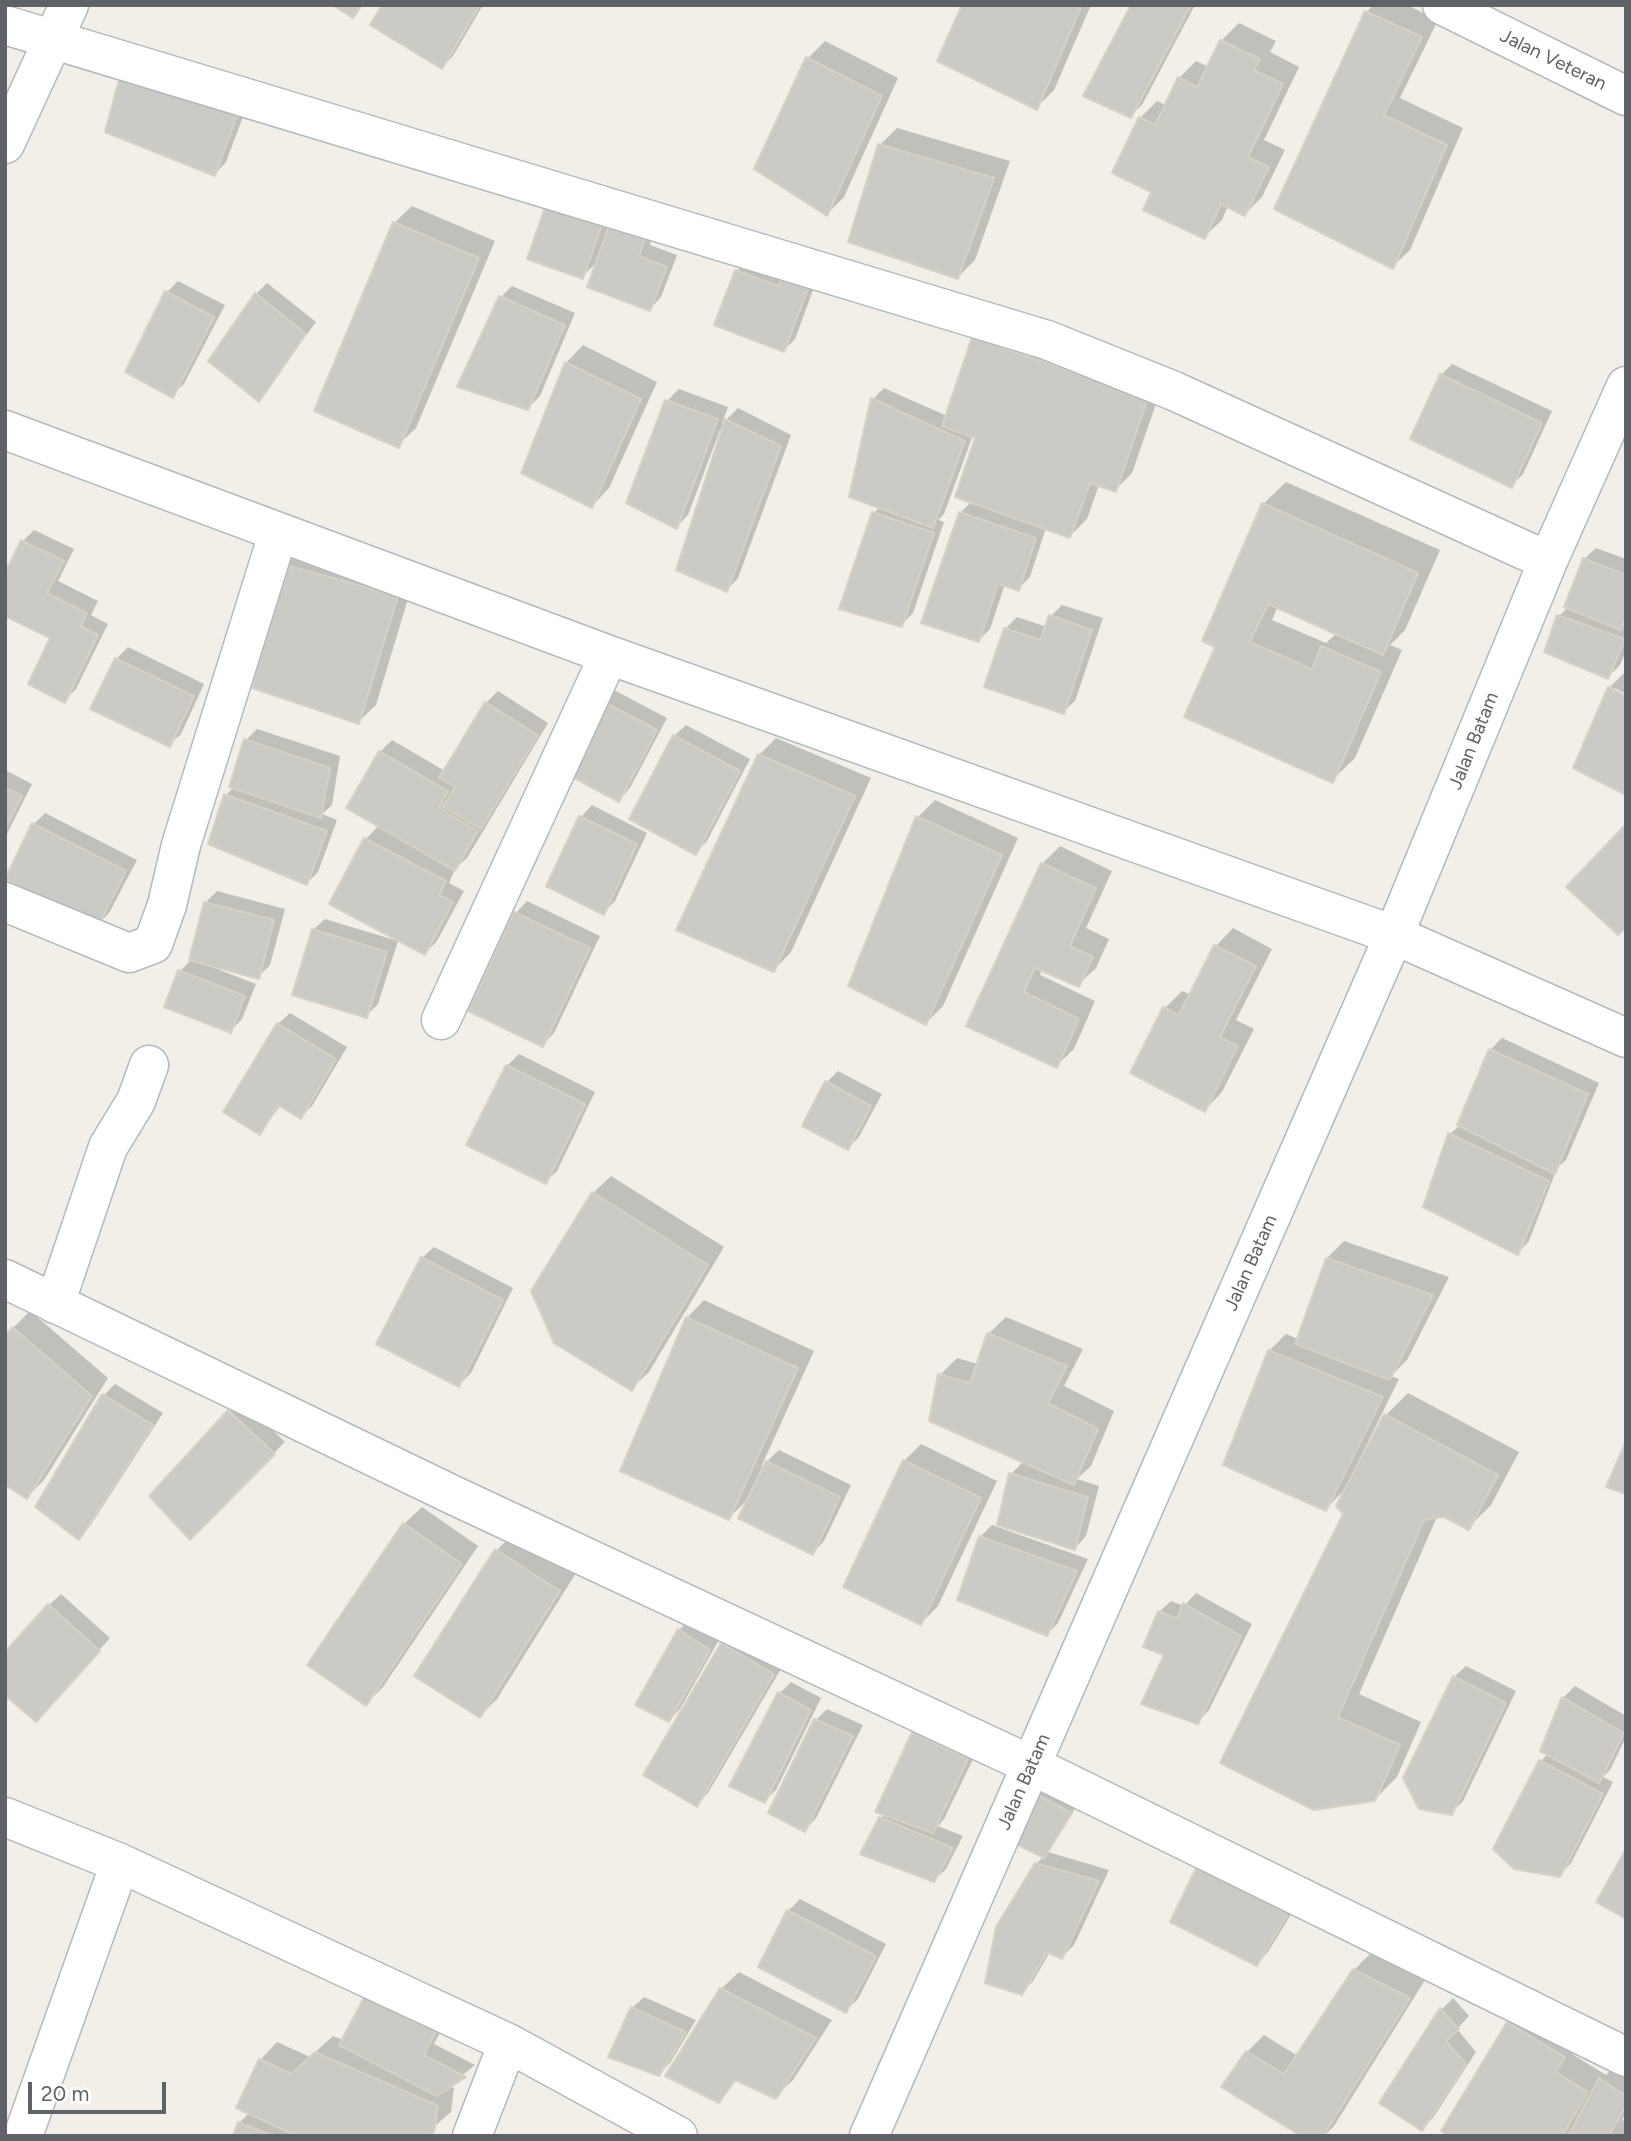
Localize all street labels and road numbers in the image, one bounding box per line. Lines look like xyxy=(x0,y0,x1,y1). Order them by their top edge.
street label: Jalan Veteran xyxy=(1496,24,1610,96)
street label: Jalan Batam xyxy=(1444,689,1504,793)
street label: Jalan Batam xyxy=(1220,1211,1282,1315)
street label: Jalan Batam xyxy=(993,1730,1055,1834)

